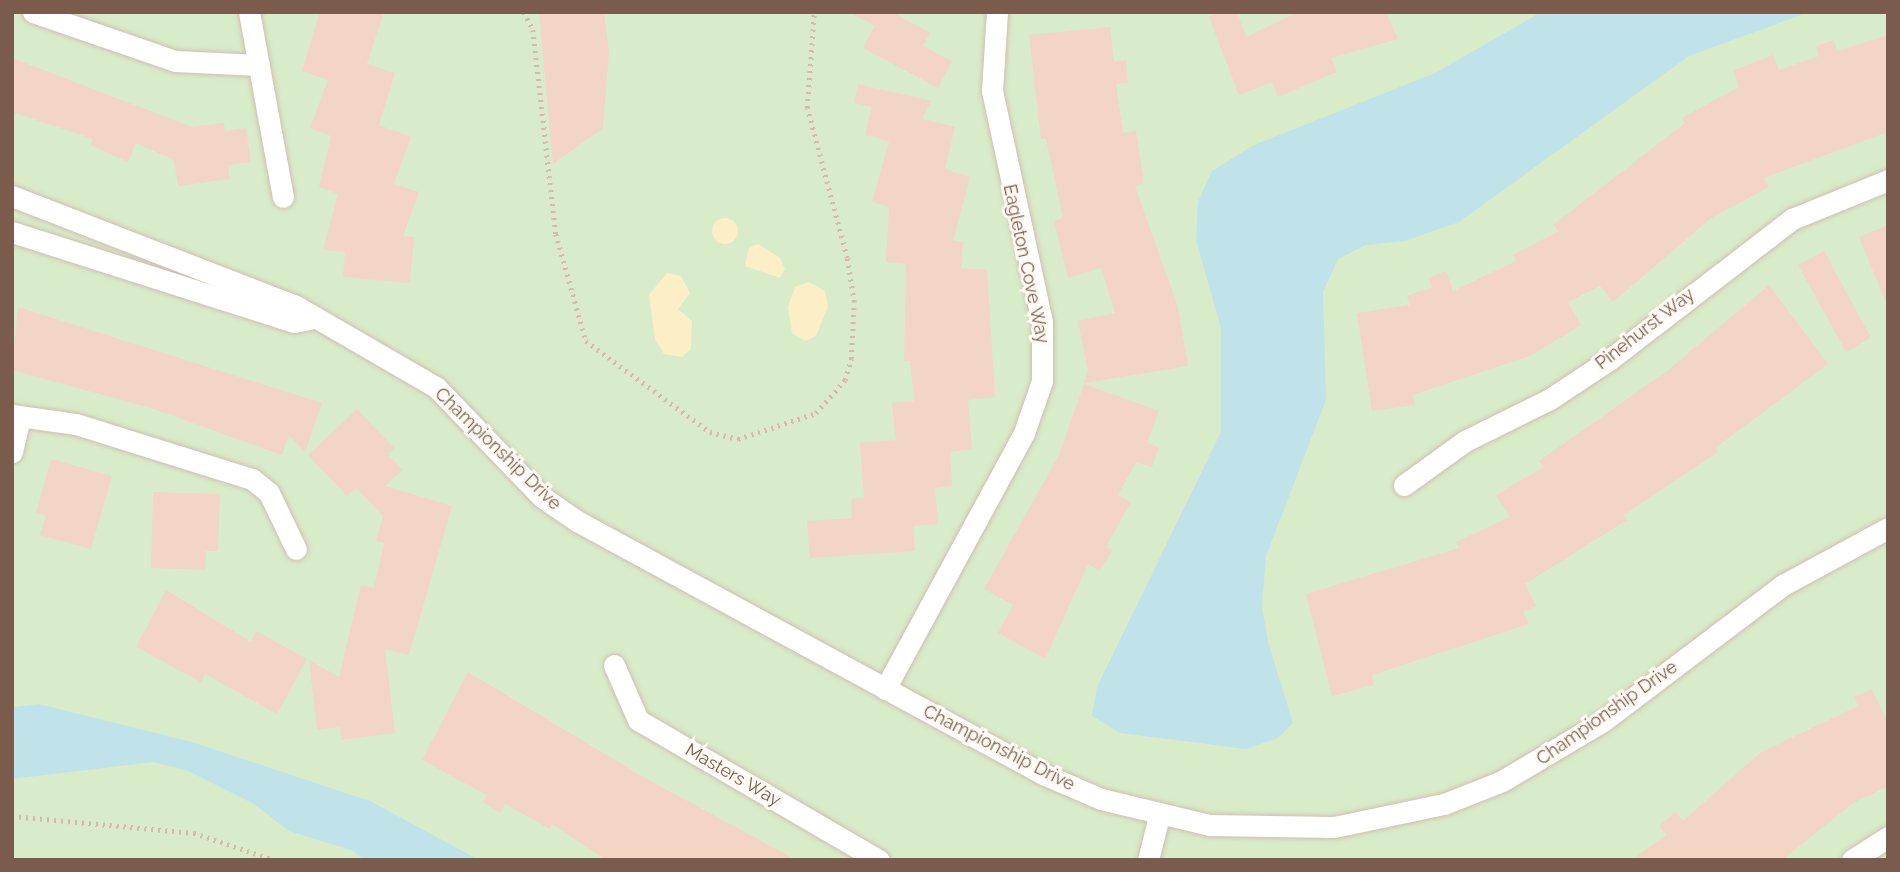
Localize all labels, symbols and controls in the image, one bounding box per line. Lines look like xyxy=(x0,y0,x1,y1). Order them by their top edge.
street label: Eagleton Cove Way xyxy=(998,182,1054,346)
street label: Pinehurst Way xyxy=(1591,284,1699,374)
street label: Championship Drive xyxy=(430,383,566,515)
street label: Championship Drive xyxy=(1532,656,1682,770)
street label: Championship Drive xyxy=(920,700,1078,796)
street label: Masters Way xyxy=(681,739,785,811)

